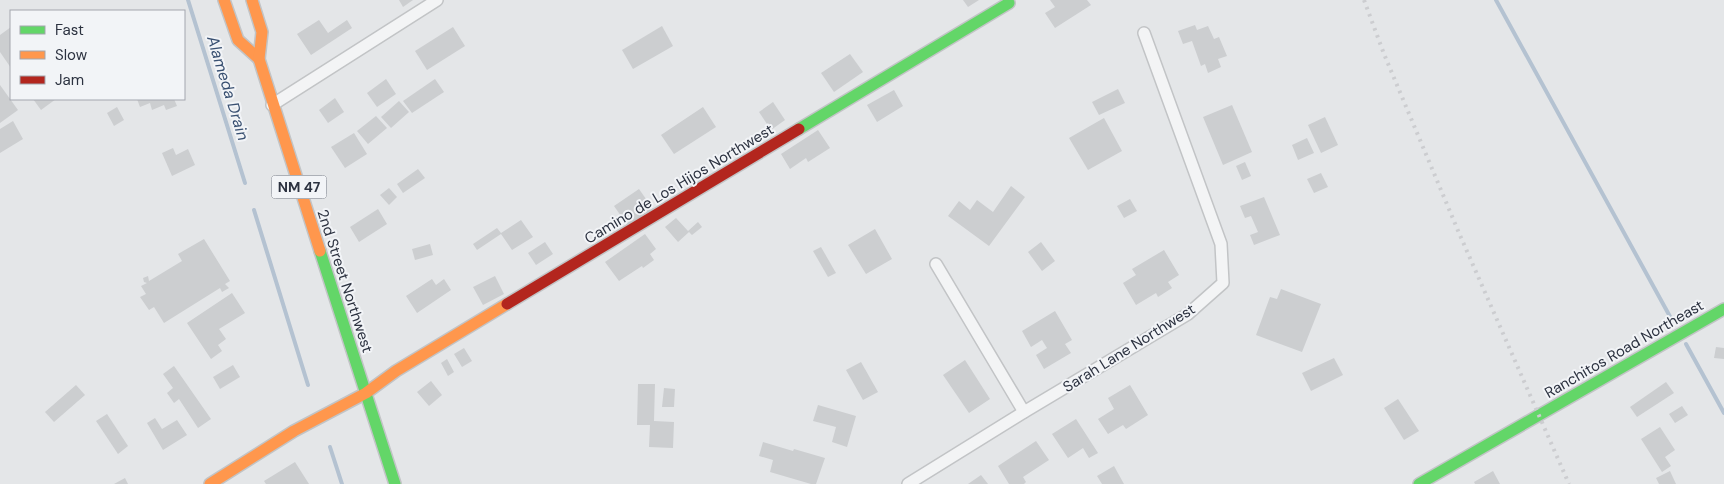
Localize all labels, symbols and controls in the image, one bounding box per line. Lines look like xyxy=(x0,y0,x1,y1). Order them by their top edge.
legend xyxy=(10,10,185,100)
text: Fast xyxy=(55,20,84,40)
water label: Alameda Drain xyxy=(202,32,254,143)
text: Slow xyxy=(55,45,88,65)
text: Jam xyxy=(55,70,84,90)
street label: Camino de Los Hijos Northwest xyxy=(581,119,777,249)
road number: NM 47 xyxy=(272,176,326,198)
street label: 2nd Street Northwest xyxy=(312,207,378,355)
street label: Ranchitos Road Northeast xyxy=(1541,295,1707,403)
street label: Sarah Lane Northwest xyxy=(1059,299,1199,397)

